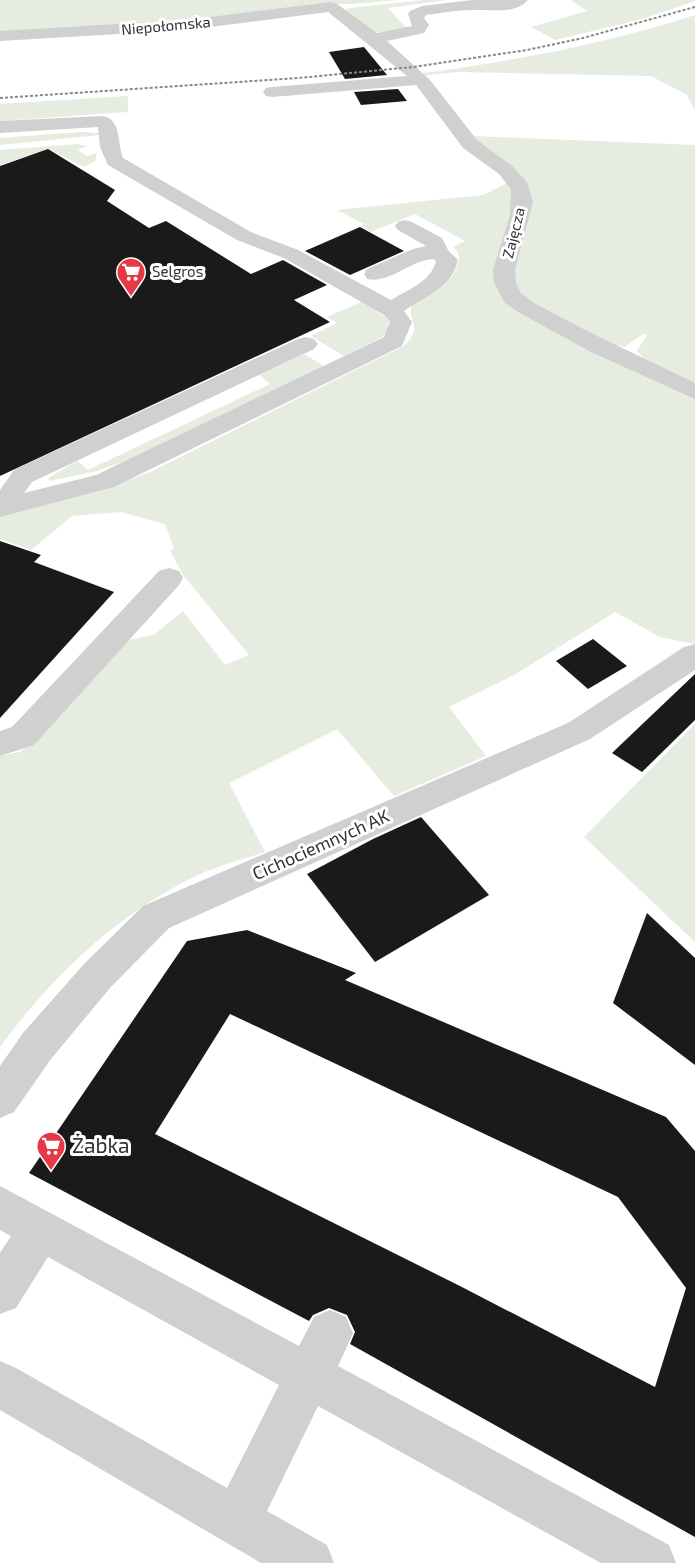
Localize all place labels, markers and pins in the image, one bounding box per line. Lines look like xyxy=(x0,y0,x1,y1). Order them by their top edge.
supermarket icon: Selgros xyxy=(115,256,147,298)
place label: Selgros xyxy=(152,262,203,280)
supermarket icon: Żabka xyxy=(35,1130,67,1172)
place label: Żabka xyxy=(72,1132,130,1157)

